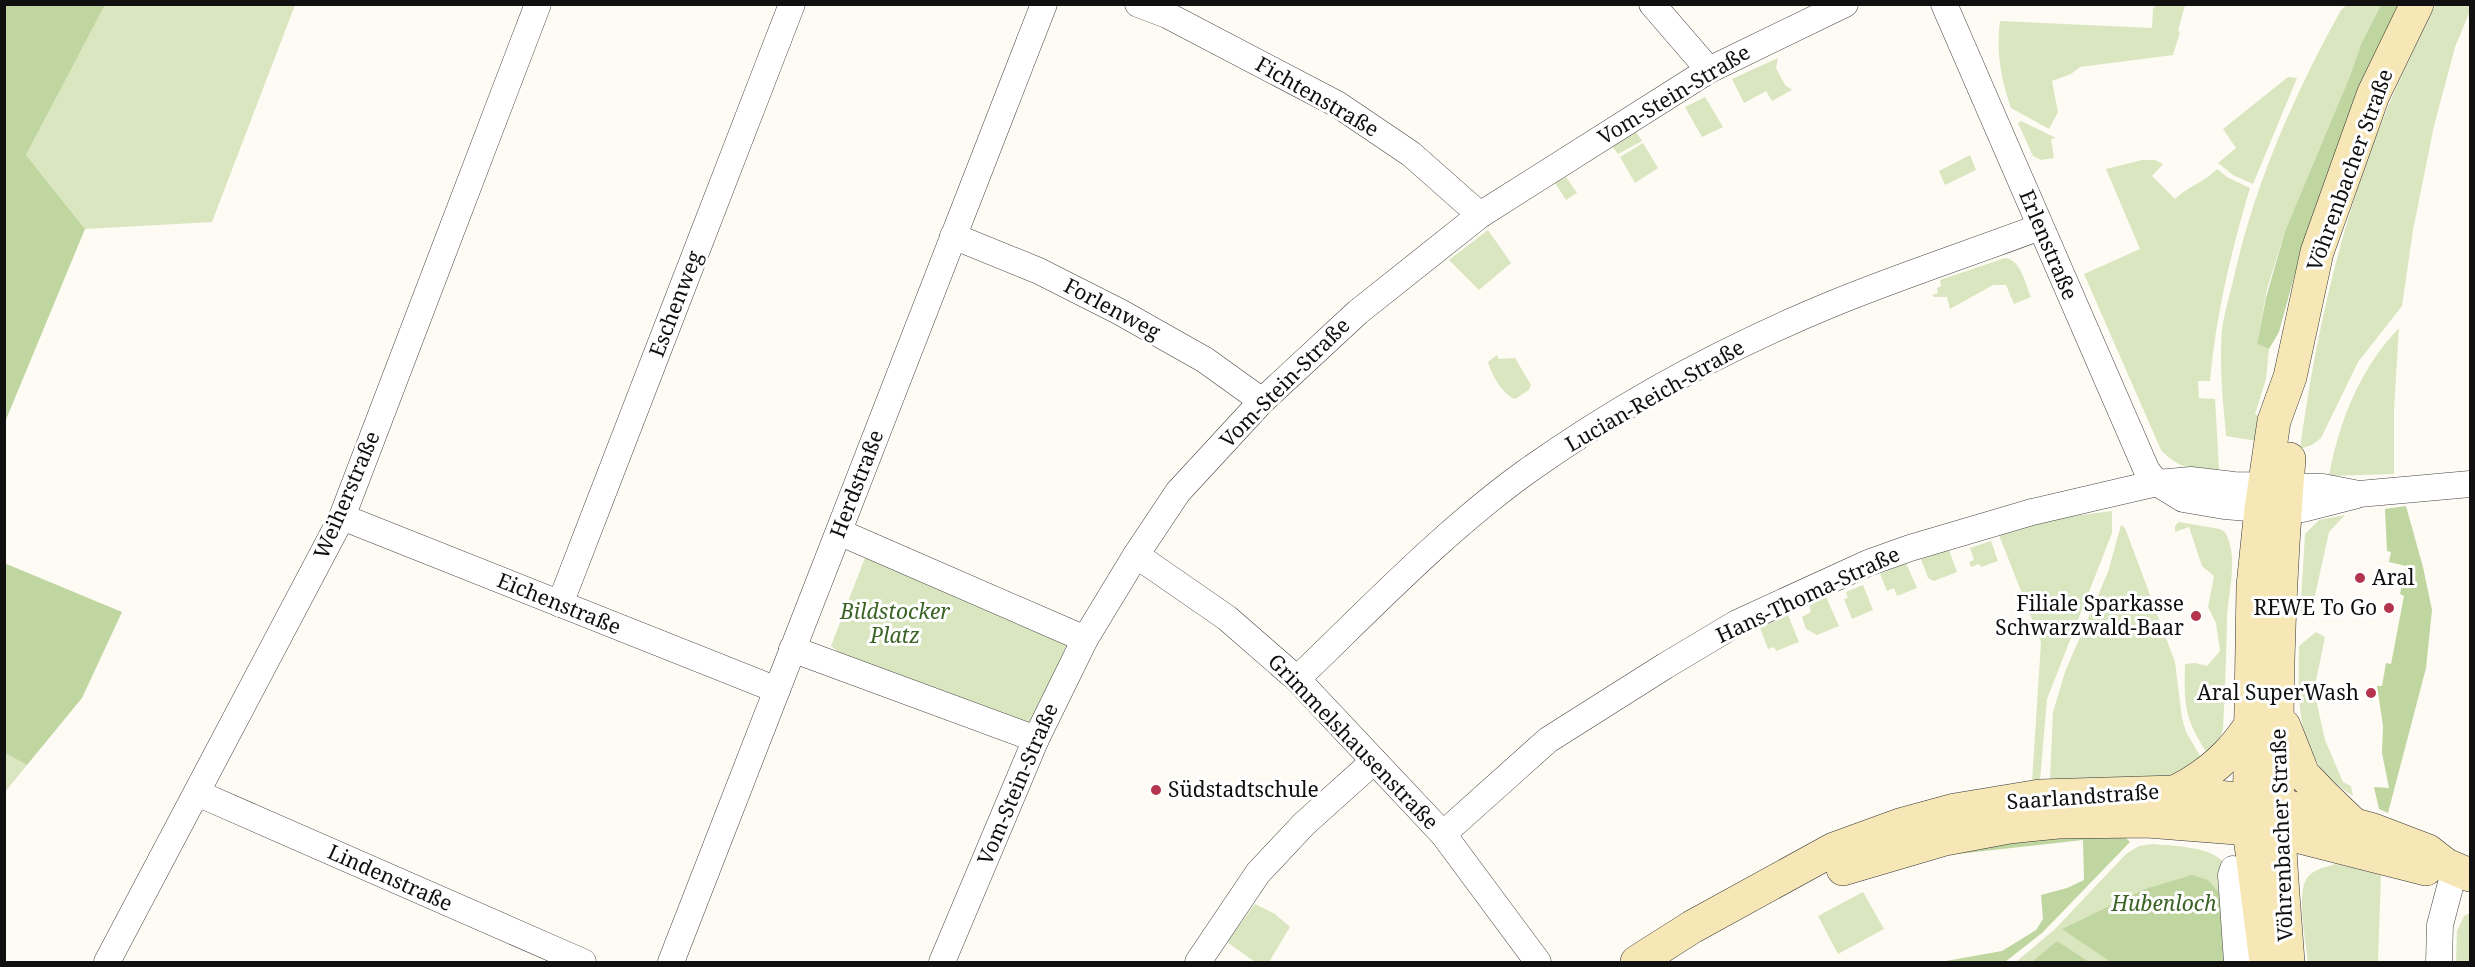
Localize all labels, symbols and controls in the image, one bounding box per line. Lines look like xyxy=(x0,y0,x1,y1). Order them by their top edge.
street label: Vom-Stein-Straße xyxy=(1592,38,1755,151)
street label: Fichtenstraße xyxy=(1251,50,1384,143)
street label: Vöhrenbacher Straße xyxy=(2299,65,2399,275)
street label: Erlenstraße xyxy=(2013,185,2085,304)
street label: Eschenweg xyxy=(642,246,708,361)
street label: Forlenweg xyxy=(1059,271,1166,346)
street label: Vom-Stein-Straße xyxy=(1213,311,1355,453)
street label: Lucian-Reich-Straße xyxy=(1560,332,1749,458)
street label: Weiherstraße xyxy=(307,426,386,563)
street label: Herdstraße xyxy=(823,426,890,542)
street label: Hans-Thoma-Straße xyxy=(1711,539,1904,649)
place label: Aral xyxy=(2372,563,2415,591)
street label: Eichenstraße xyxy=(493,566,625,641)
marker: Aral xyxy=(2353,571,2367,585)
place label: Filiale Sparkasse Schwarzwald-Baar xyxy=(1995,589,2184,641)
place label: REWE To Go xyxy=(2254,593,2377,621)
park label: Bildstocker Platz xyxy=(839,597,950,649)
marker: REWE To Go xyxy=(2382,601,2396,615)
marker: Filiale Sparkasse Schwarzwald-Baar xyxy=(2189,609,2203,623)
street label: Grimmelshausenstraße xyxy=(1262,647,1445,835)
place label: Aral SuperWash xyxy=(2197,678,2359,706)
marker: Aral SuperWash xyxy=(2364,686,2378,700)
street label: Vom-Stein-Straße xyxy=(970,698,1064,869)
street label: Vöhrenbacher Straße xyxy=(2263,728,2299,942)
place label: Südstadtschule xyxy=(1168,775,1319,803)
street label: Saarlandstraße xyxy=(2006,777,2160,815)
marker: Südstadtschule xyxy=(1149,783,1163,797)
street label: Lindenstraße xyxy=(323,837,457,917)
park label: Hubenloch xyxy=(2110,889,2217,917)

